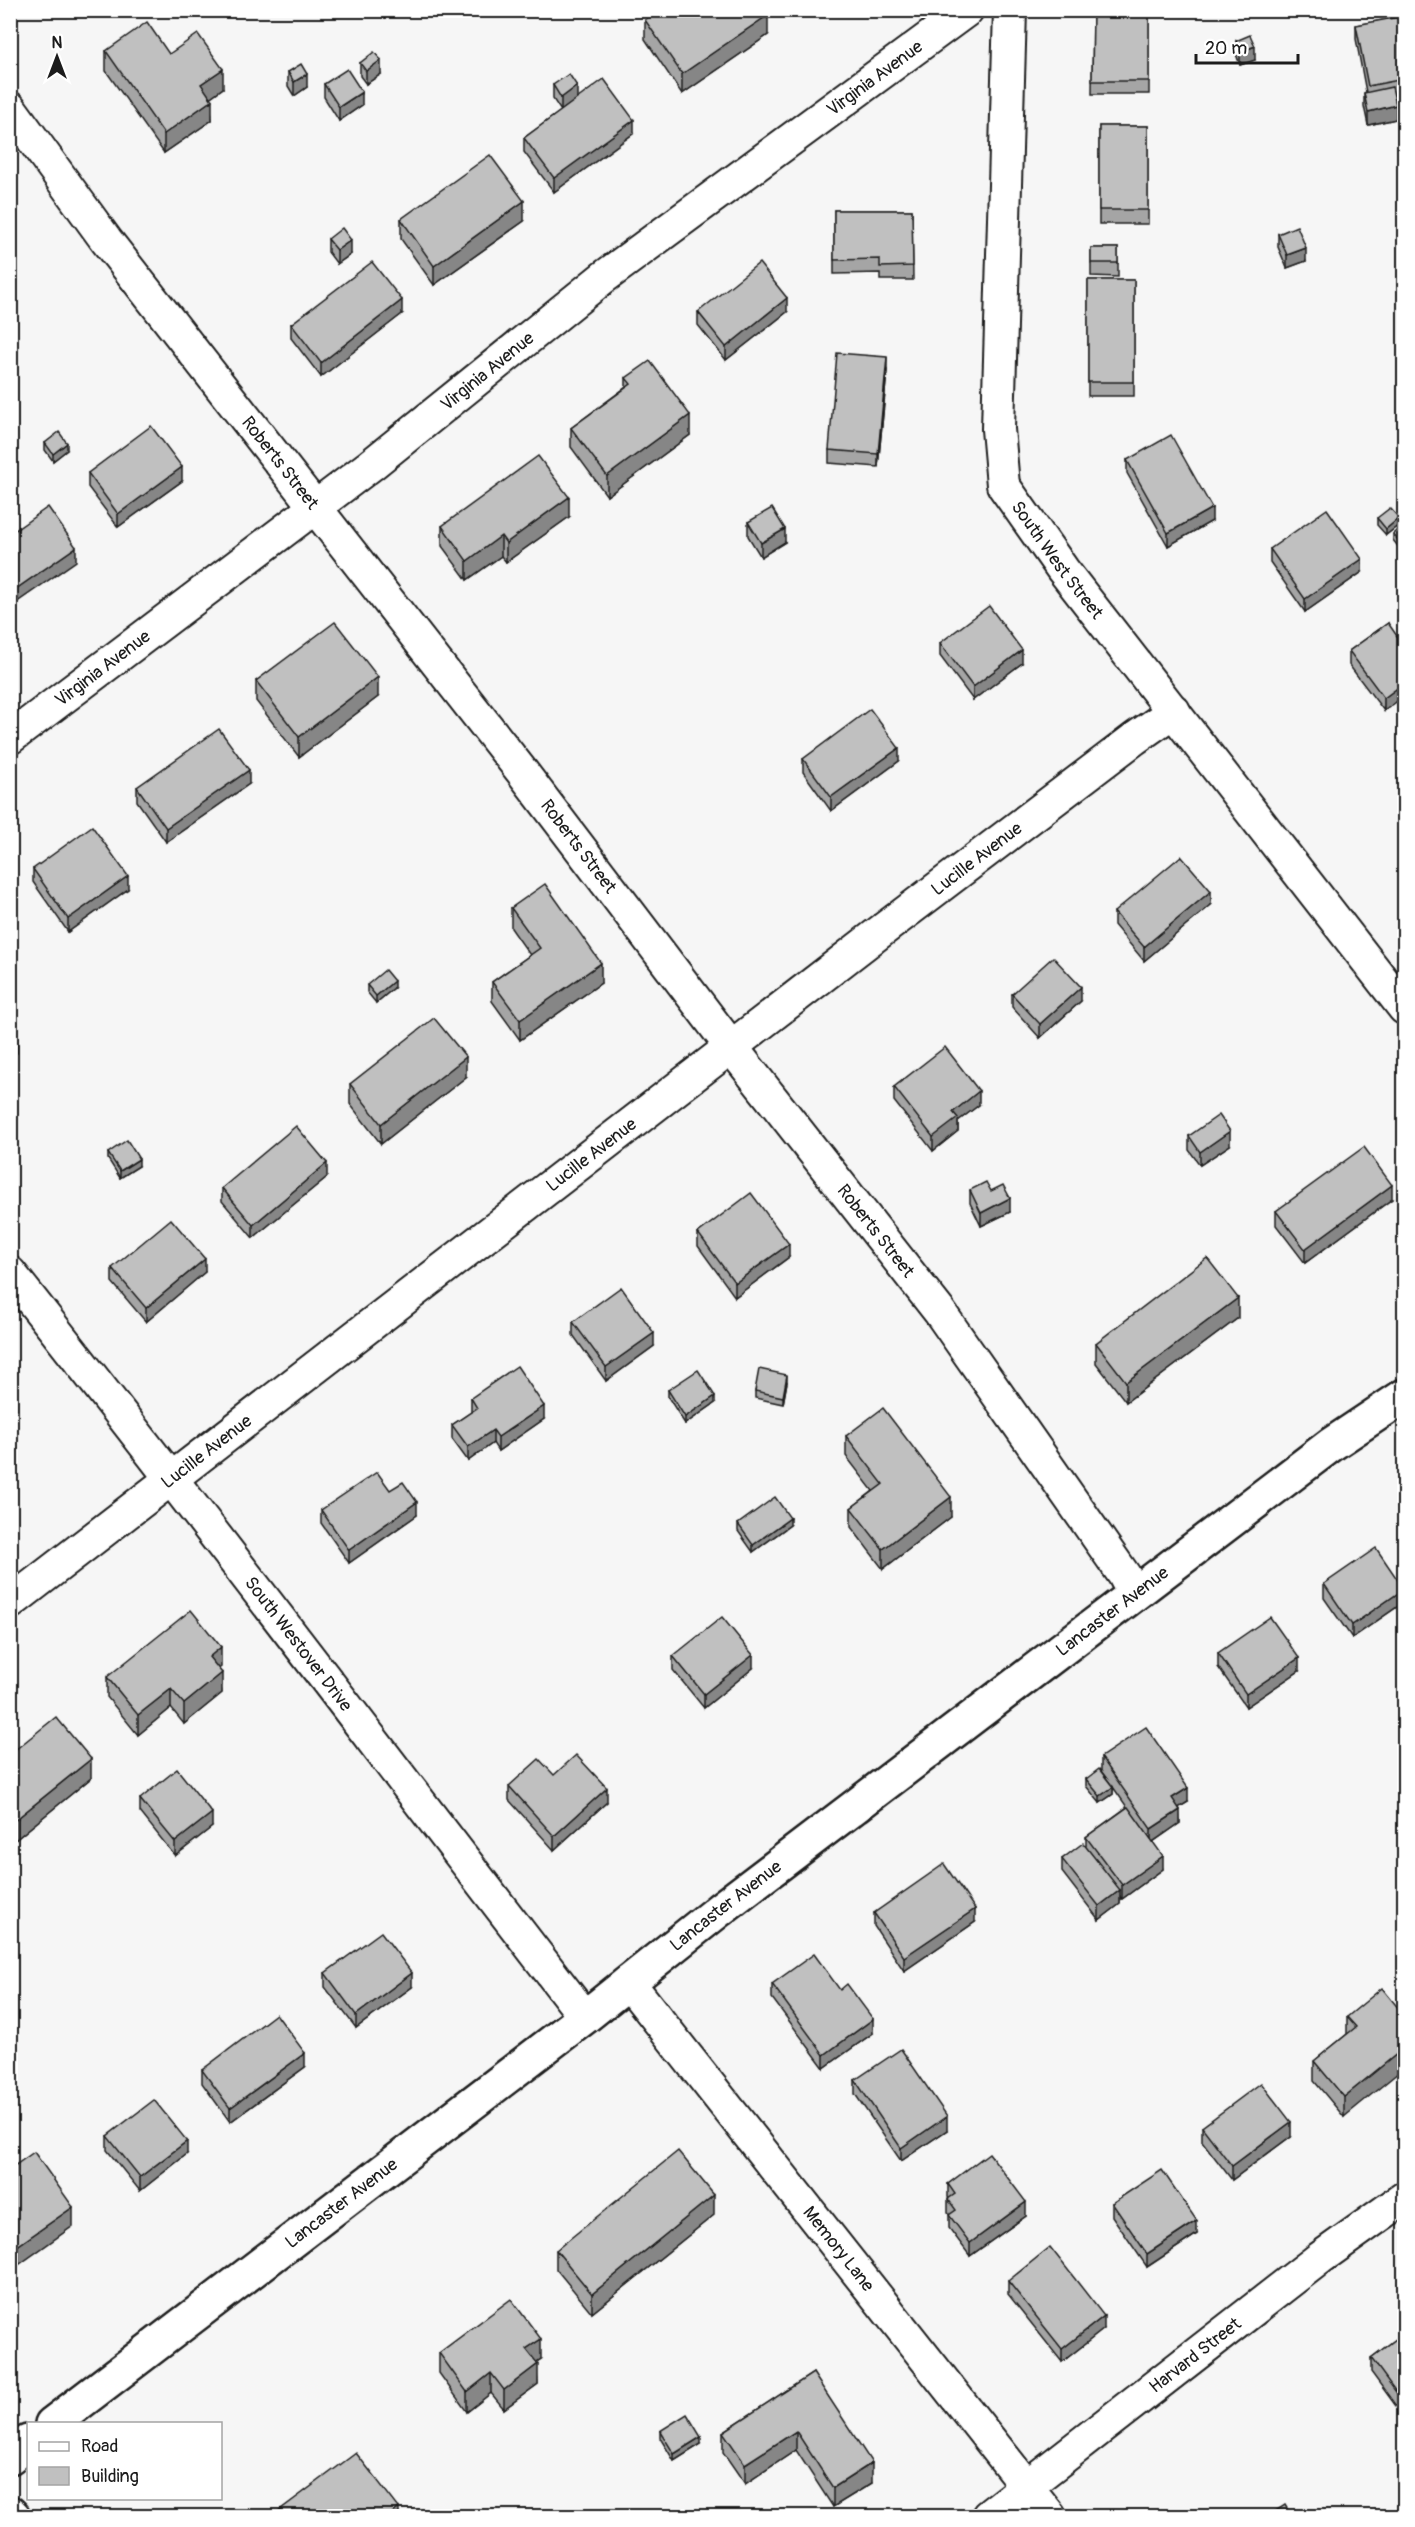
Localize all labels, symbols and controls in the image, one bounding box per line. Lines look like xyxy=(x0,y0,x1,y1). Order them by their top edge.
north arrow xyxy=(27,27,87,87)
scale bar xyxy=(1196,27,1298,65)
text: N xyxy=(52,33,63,53)
street label: Virginia Avenue xyxy=(822,35,927,121)
text: 20 m xyxy=(1205,37,1247,60)
street label: Virginia Avenue xyxy=(436,326,539,416)
street label: Roberts Street xyxy=(237,411,324,515)
street label: South West Street xyxy=(1006,496,1109,624)
street label: Virginia Avenue xyxy=(50,625,155,711)
street label: Roberts Street xyxy=(536,795,622,899)
street label: Lucille Avenue xyxy=(926,817,1027,901)
street label: Lucille Avenue xyxy=(541,1112,641,1197)
street label: Roberts Street xyxy=(832,1180,920,1283)
street label: Lucille Avenue xyxy=(156,1409,256,1494)
street label: Lancaster Avenue xyxy=(1051,1561,1173,1661)
street label: South Westover Drive xyxy=(240,1572,358,1716)
street label: Lancaster Avenue xyxy=(665,1855,786,1956)
street label: Lancaster Avenue xyxy=(280,2153,402,2253)
street label: Memory Lane xyxy=(798,2201,880,2296)
street label: Harvard Street xyxy=(1144,2312,1246,2398)
legend xyxy=(27,2422,222,2500)
text: Road xyxy=(81,2435,118,2458)
text: Building xyxy=(81,2465,139,2488)

